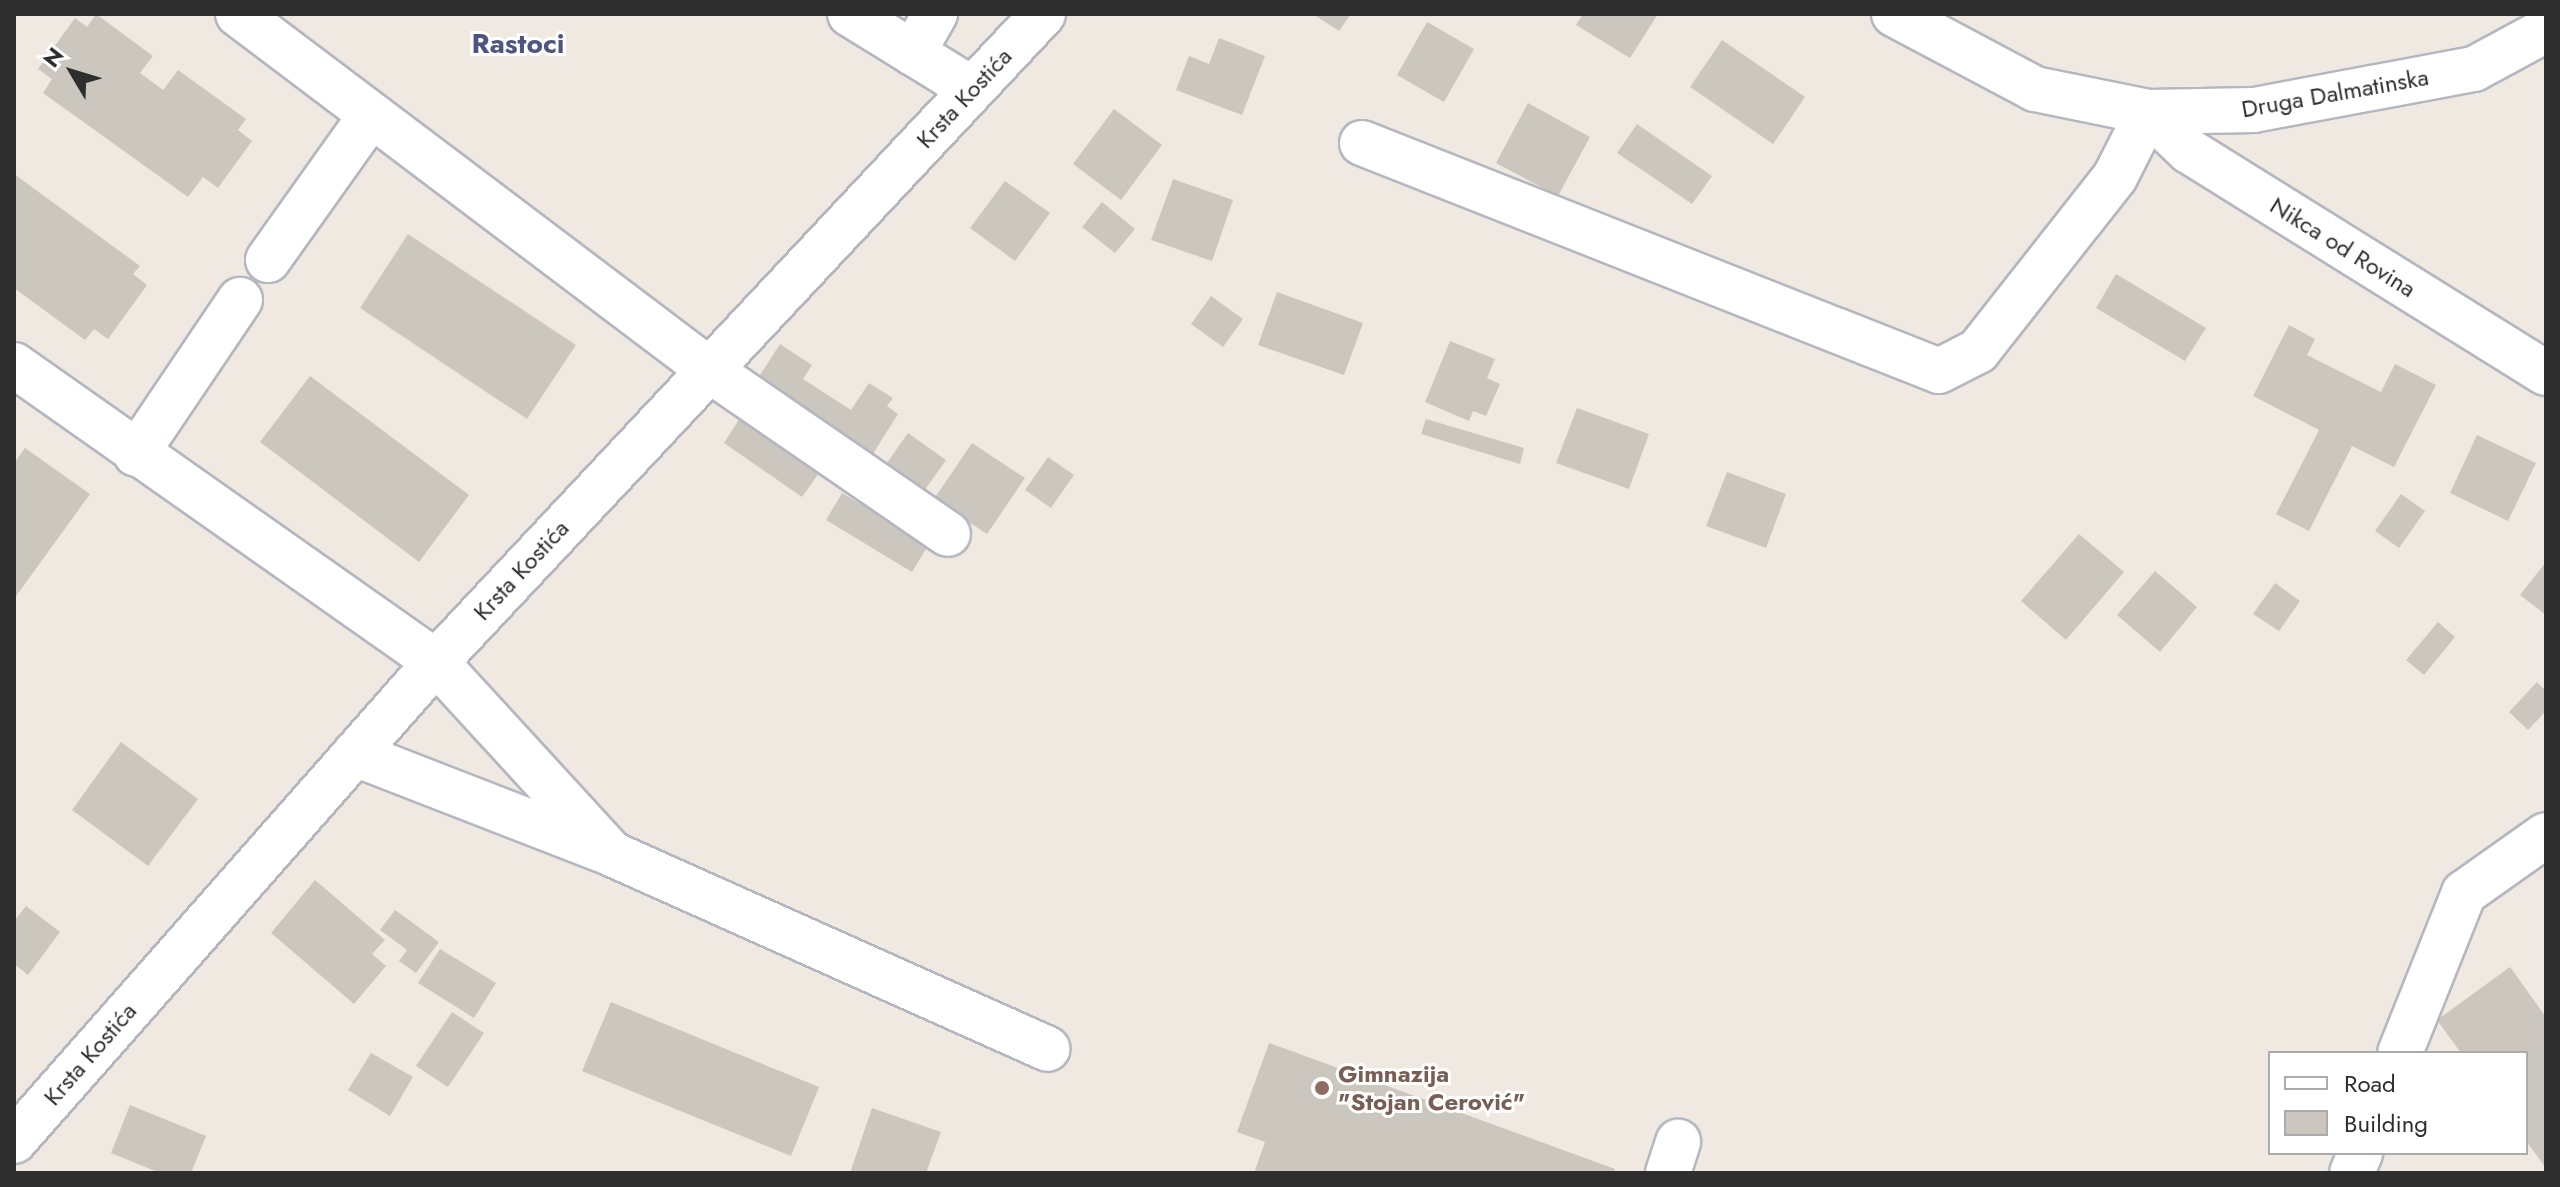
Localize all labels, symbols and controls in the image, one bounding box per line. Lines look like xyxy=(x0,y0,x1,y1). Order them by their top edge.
district label: Rastoci xyxy=(472,27,564,61)
north arrow xyxy=(32,32,112,112)
text: N xyxy=(35,40,71,74)
street label: Krsta Kostića xyxy=(910,42,1018,154)
street label: Druga Dalmatinska xyxy=(2239,62,2431,124)
street label: Nikca od Rovina xyxy=(2265,191,2421,303)
street label: Krsta Kostića xyxy=(467,514,575,626)
street label: Krsta Kostića xyxy=(38,997,142,1111)
legend xyxy=(2268,1051,2528,1155)
place label: Gimnazija "Stojan Cerović" xyxy=(1338,1060,1525,1116)
text: Road xyxy=(2344,1066,2396,1101)
marker: Gimnazija "Stojan Cerović" xyxy=(1313,1079,1331,1097)
text: Building xyxy=(2344,1106,2428,1141)

